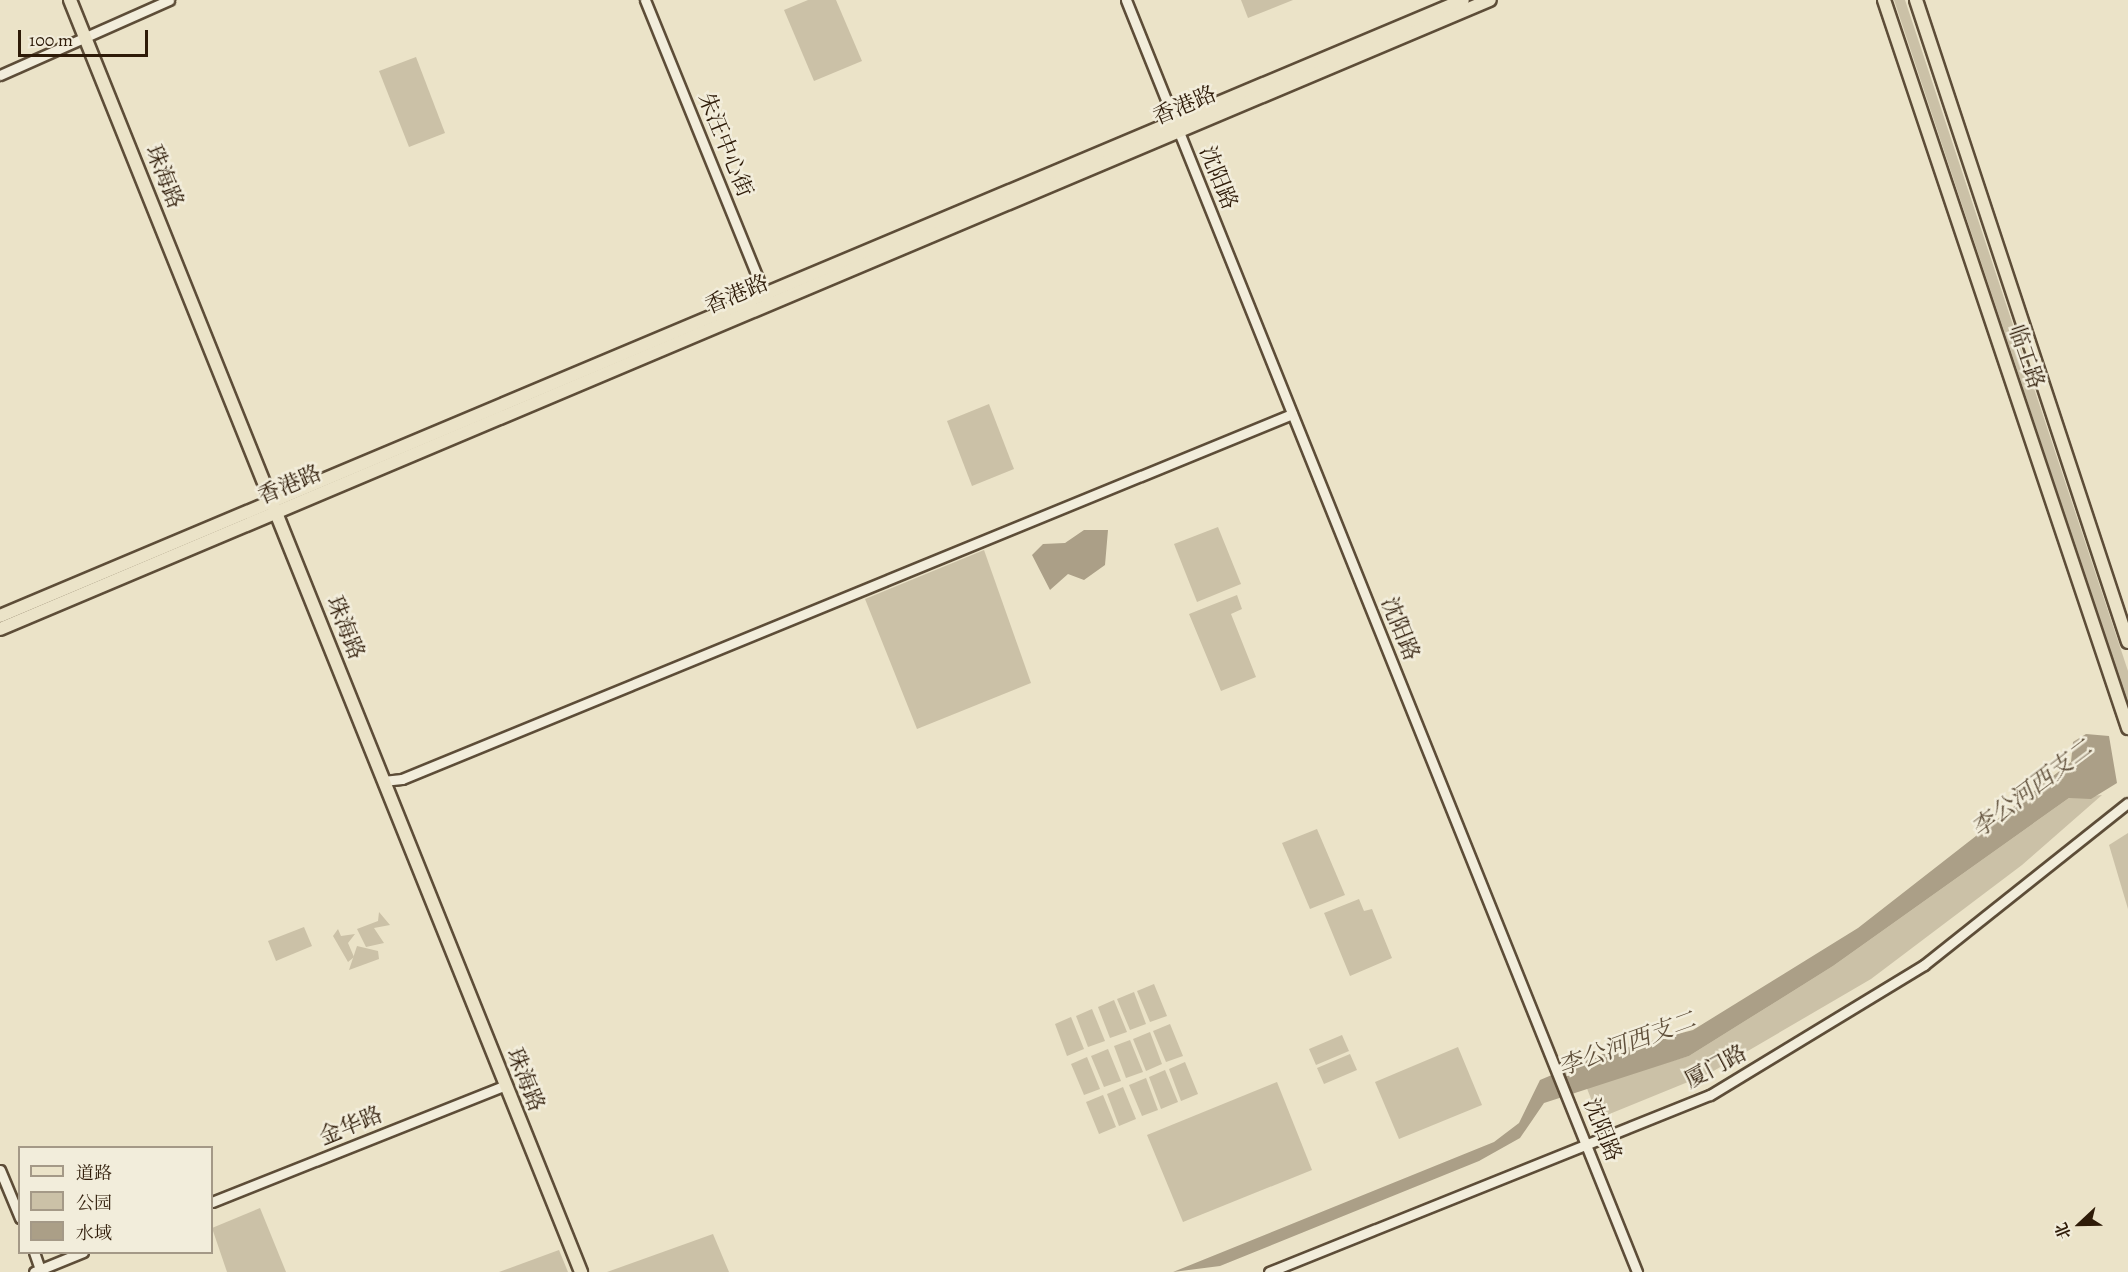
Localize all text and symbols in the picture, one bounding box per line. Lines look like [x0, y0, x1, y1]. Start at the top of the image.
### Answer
scale bar [21, 18, 152, 56]
text: 100 m [29, 28, 73, 52]
street label: 香港路 [1149, 81, 1221, 131]
street label: 朱汪中心街 [692, 89, 758, 201]
street label: 珠海路 [139, 141, 189, 213]
street label: 沈阳路 [1193, 142, 1243, 214]
street label: 香港路 [701, 270, 773, 320]
street label: 临工路 [2003, 322, 2049, 392]
street label: 香港路 [254, 460, 326, 510]
street label: 珠海路 [320, 592, 370, 664]
street label: 沈阳路 [1375, 593, 1425, 665]
water label: 李公河西支二 [1966, 734, 2098, 844]
water label: 李公河西支二 [1554, 1006, 1700, 1082]
street label: 厦门路 [1681, 1040, 1751, 1094]
street label: 珠海路 [500, 1044, 550, 1116]
street label: 沈阳路 [1577, 1094, 1627, 1166]
street label: 金华路 [315, 1101, 387, 1151]
legend [18, 1146, 213, 1254]
text: 道路 [76, 1161, 112, 1185]
text: 公园 [76, 1191, 112, 1215]
north arrow [2050, 1194, 2110, 1254]
text: 北 [2050, 1219, 2077, 1242]
text: 水域 [76, 1221, 112, 1245]

